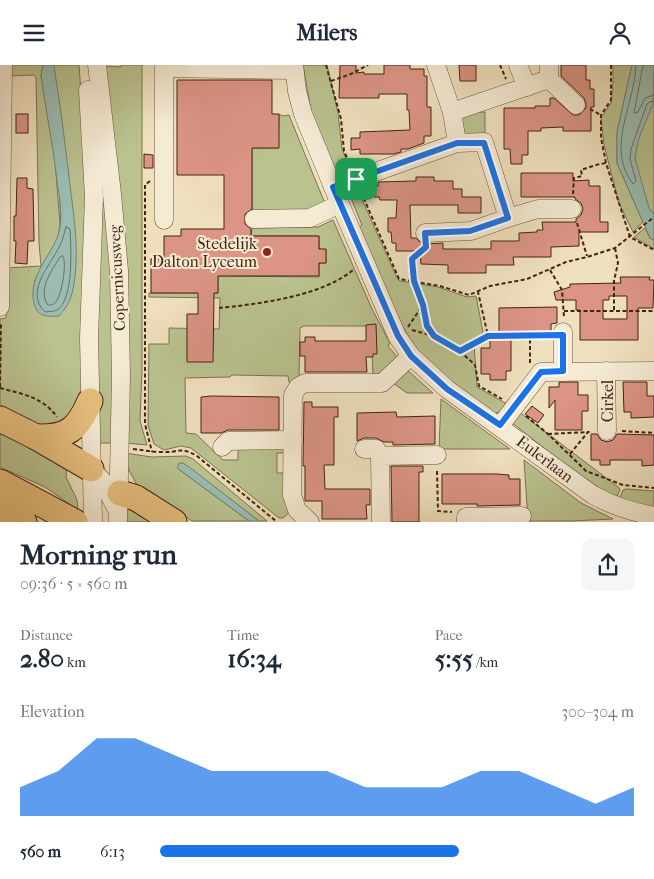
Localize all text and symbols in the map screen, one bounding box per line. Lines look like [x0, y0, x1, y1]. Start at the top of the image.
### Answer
icon: menu [20, 19, 48, 47]
icon: person [606, 19, 634, 47]
text: Milers [297, 20, 357, 46]
pin [335, 158, 377, 200]
icon: arrive [342, 165, 370, 193]
street label: Copernicusweg [105, 224, 129, 332]
place label: Stedelijk Dalton Lyceum [152, 234, 258, 271]
marker: Stedelijk Dalton Lyceum [261, 246, 273, 258]
street label: Cirkel [598, 379, 617, 422]
street label: Eulerlaan [513, 431, 578, 487]
text: Morning run [20, 538, 177, 571]
button: share [582, 539, 634, 591]
text: 09:36 · 5 × 560 m [20, 574, 128, 593]
text: Distance [20, 627, 73, 644]
text: Time [227, 627, 259, 644]
text: Pace [435, 627, 463, 644]
text: 2.80 [20, 644, 64, 673]
text: 16:34 [227, 644, 281, 673]
text: 5:55 [435, 644, 473, 673]
text: km [64, 654, 86, 671]
text: /km [473, 654, 498, 671]
text: Elevation [20, 702, 85, 721]
text: 300–304 m [561, 702, 634, 721]
text: 560 m [20, 842, 61, 861]
text: 6:13 [100, 842, 125, 861]

